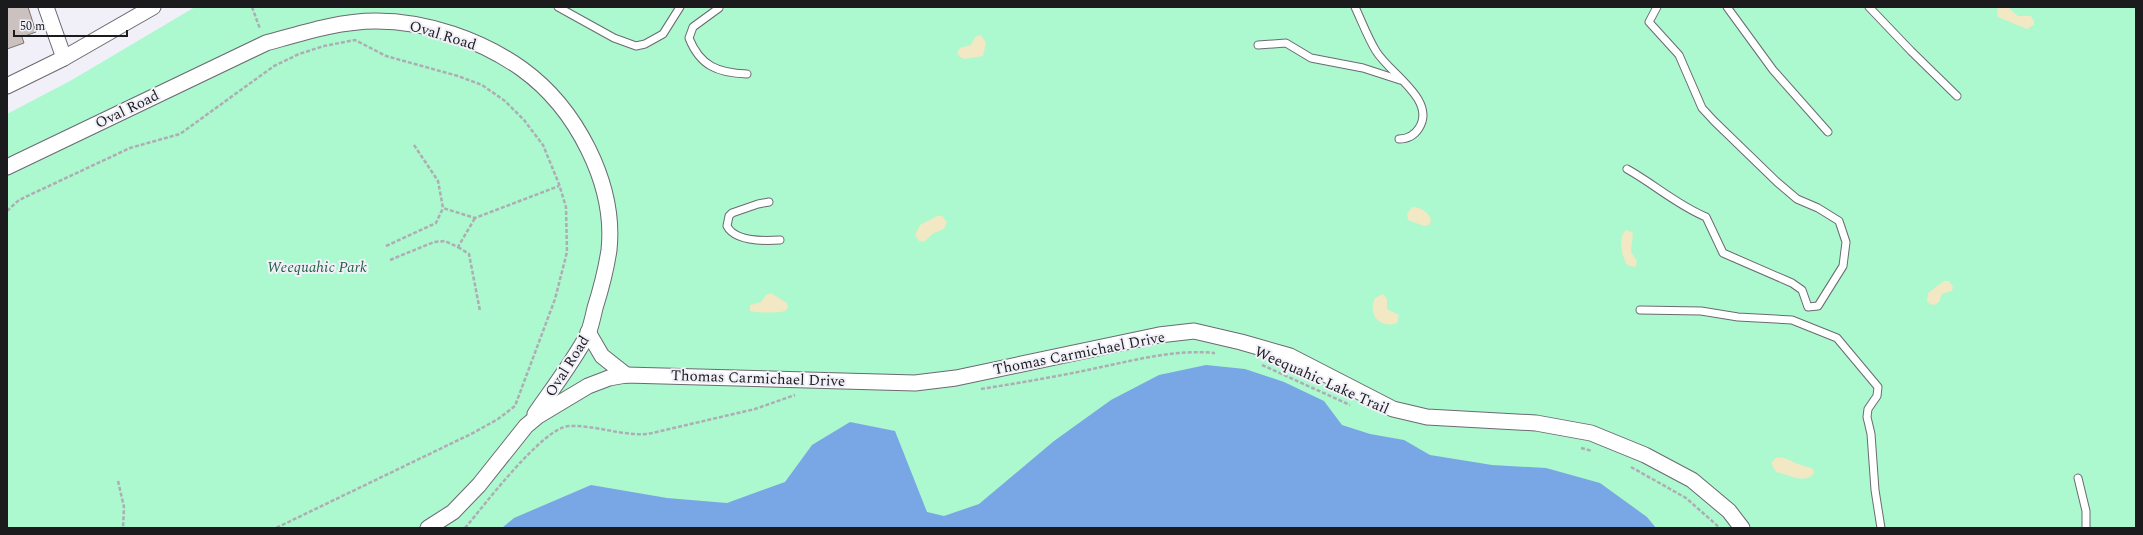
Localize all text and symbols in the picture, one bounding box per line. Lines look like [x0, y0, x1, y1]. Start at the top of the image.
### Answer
scale bar [14, 12, 127, 38]
street label: Oval Road [407, 14, 479, 57]
text: 50 m [20, 17, 45, 36]
street label: Oval Road [91, 84, 163, 135]
park label: Weequahic Park [267, 256, 367, 279]
street label: Thomas Carmichael Drive [991, 326, 1167, 381]
street label: Oval Road [539, 331, 595, 402]
street label: Weequahic Lake Trail [1251, 340, 1393, 421]
street label: Thomas Carmichael Drive [670, 364, 846, 393]

